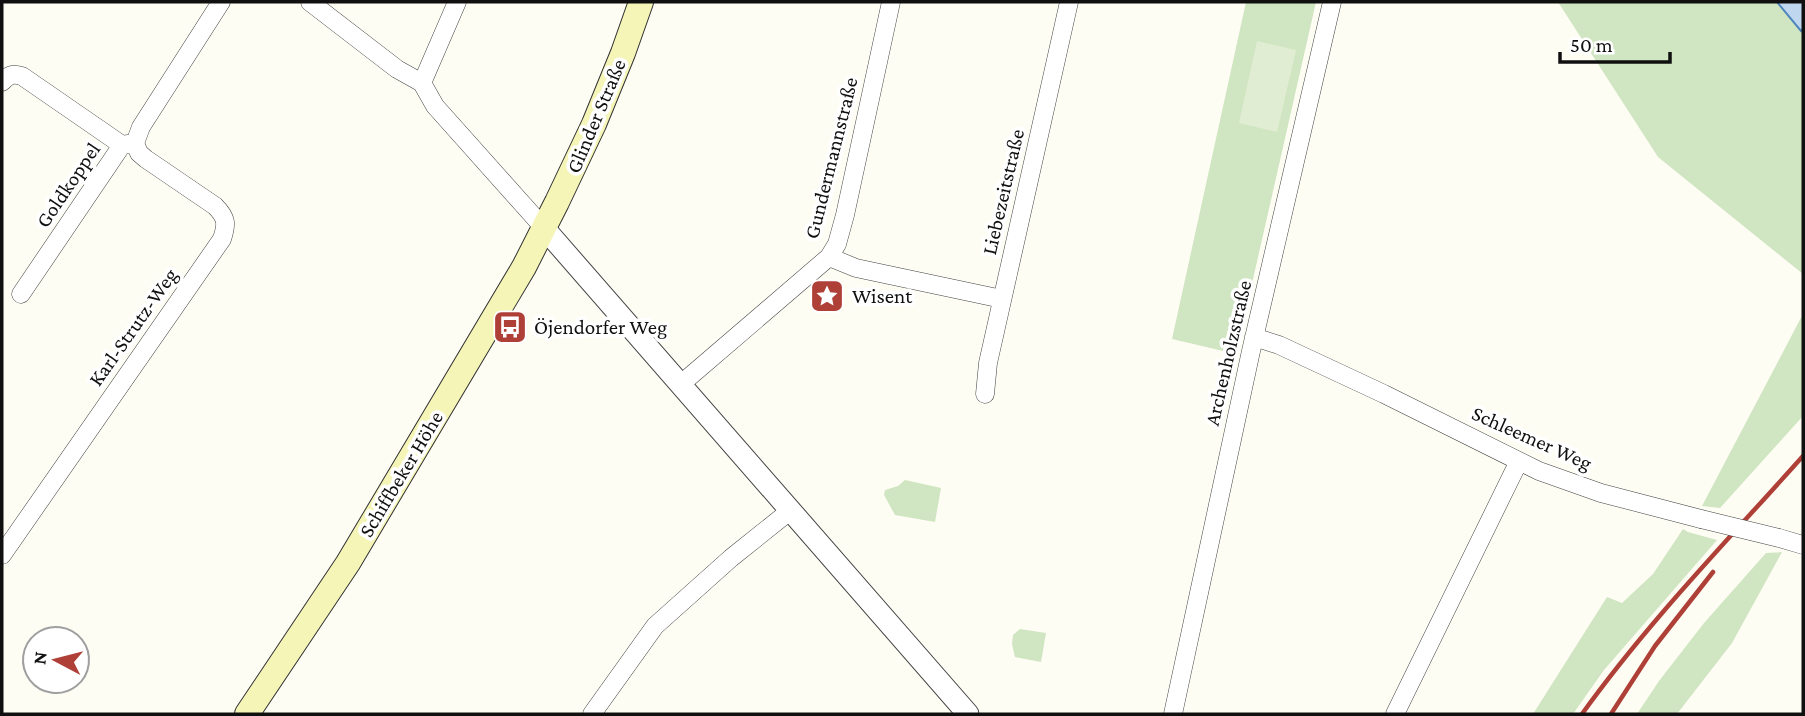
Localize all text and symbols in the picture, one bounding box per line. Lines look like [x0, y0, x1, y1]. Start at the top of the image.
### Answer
scale bar [1560, 21, 1670, 65]
text: 50 m [1570, 33, 1613, 57]
street label: Glinder Straße [561, 55, 631, 177]
street label: Gundermannstraße [799, 75, 863, 241]
street label: Liebezeitstraße [977, 127, 1029, 257]
street label: Goldkoppel [31, 138, 105, 232]
street label: Karl-Strutz-Weg [84, 264, 182, 390]
place icon: Wisent [808, 277, 846, 315]
street label: Archenholzstraße [1200, 278, 1256, 428]
place label: Wisent [852, 284, 913, 308]
bus stop icon: Öjendorfer Weg [491, 308, 529, 346]
place label: Öjendorfer Weg [534, 315, 667, 339]
street label: Schleemer Weg [1468, 401, 1596, 475]
street label: Schiffbeker Höhe [354, 407, 448, 541]
north arrow [21, 625, 91, 695]
text: N [28, 650, 51, 666]

